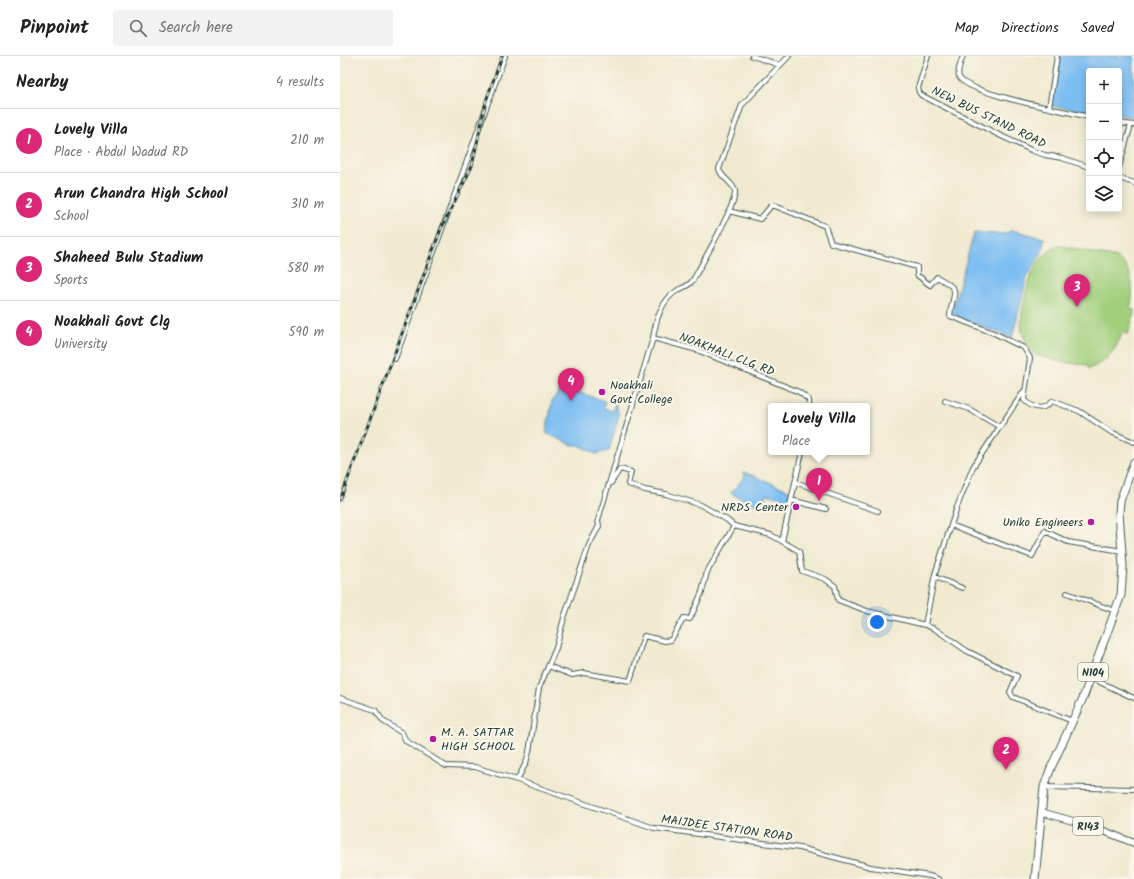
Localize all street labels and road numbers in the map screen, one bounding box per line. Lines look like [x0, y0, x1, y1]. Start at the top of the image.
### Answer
street label: NEW BUS STAND ROAD [928, 81, 1050, 154]
street label: NOAKHALI CLG RD [676, 328, 778, 382]
road number: N104 [1078, 663, 1108, 681]
street label: MAIJDEE STATION ROAD [660, 810, 794, 847]
road number: R143 [1073, 817, 1103, 835]

